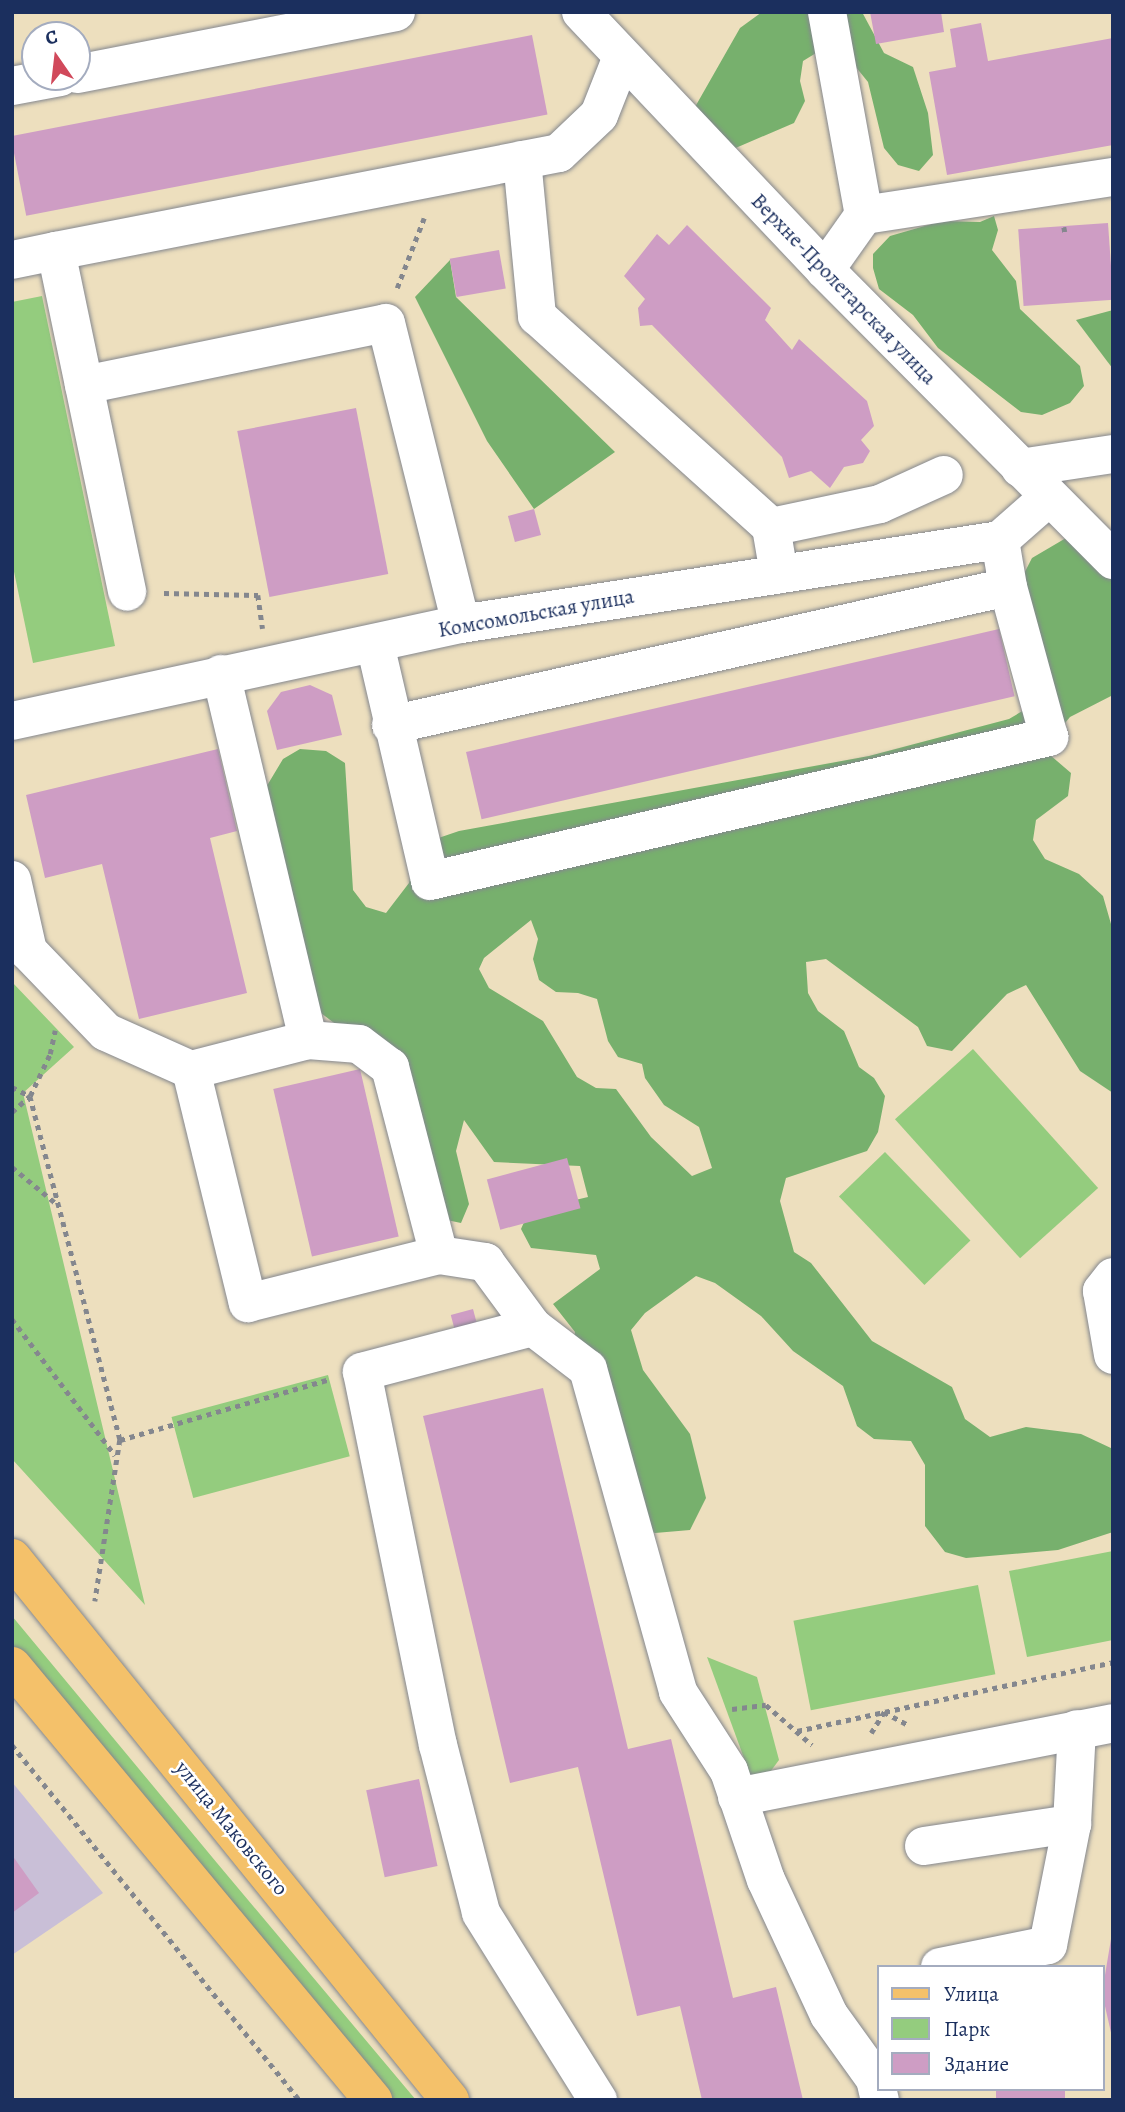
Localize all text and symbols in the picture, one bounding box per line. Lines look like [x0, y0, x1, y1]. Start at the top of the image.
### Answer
north arrow [21, 21, 91, 91]
text: С [43, 24, 60, 52]
street label: Верхне-Пролетарская улица [746, 188, 942, 390]
street label: Комсомольская улица [436, 583, 636, 643]
street label: улица Маковского [170, 1756, 294, 1900]
legend [876, 1965, 1104, 2091]
text: Улица [944, 1980, 999, 2008]
text: Парк [944, 2015, 990, 2043]
text: Здание [944, 2050, 1009, 2078]

